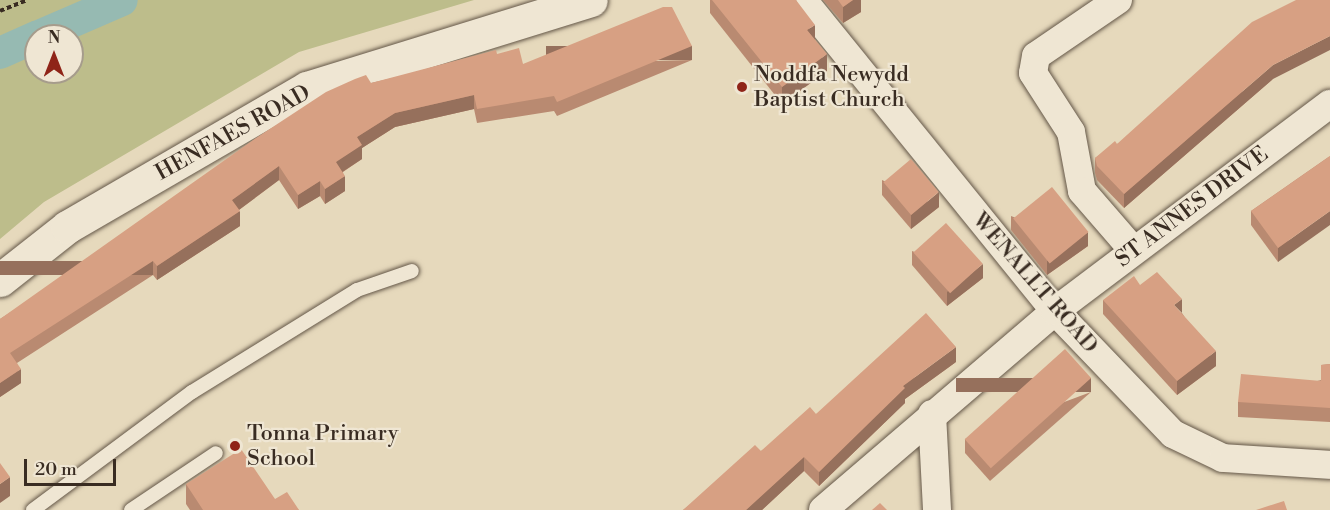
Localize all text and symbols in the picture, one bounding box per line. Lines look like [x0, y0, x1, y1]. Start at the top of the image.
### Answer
north arrow [24, 24, 84, 84]
text: N [48, 28, 60, 48]
place label: Noddfa Newydd Baptist Church [754, 61, 909, 112]
street label: HENFAES ROAD [151, 80, 315, 186]
marker: Noddfa Newydd Baptist Church [735, 80, 749, 94]
street label: ST ANNES DRIVE [1110, 141, 1274, 273]
street label: WENALLT ROAD [967, 207, 1103, 359]
place label: Tonna Primary School [247, 420, 398, 472]
marker: Tonna Primary School [228, 439, 242, 453]
scale bar [27, 447, 118, 485]
text: 20 m [35, 458, 77, 481]

